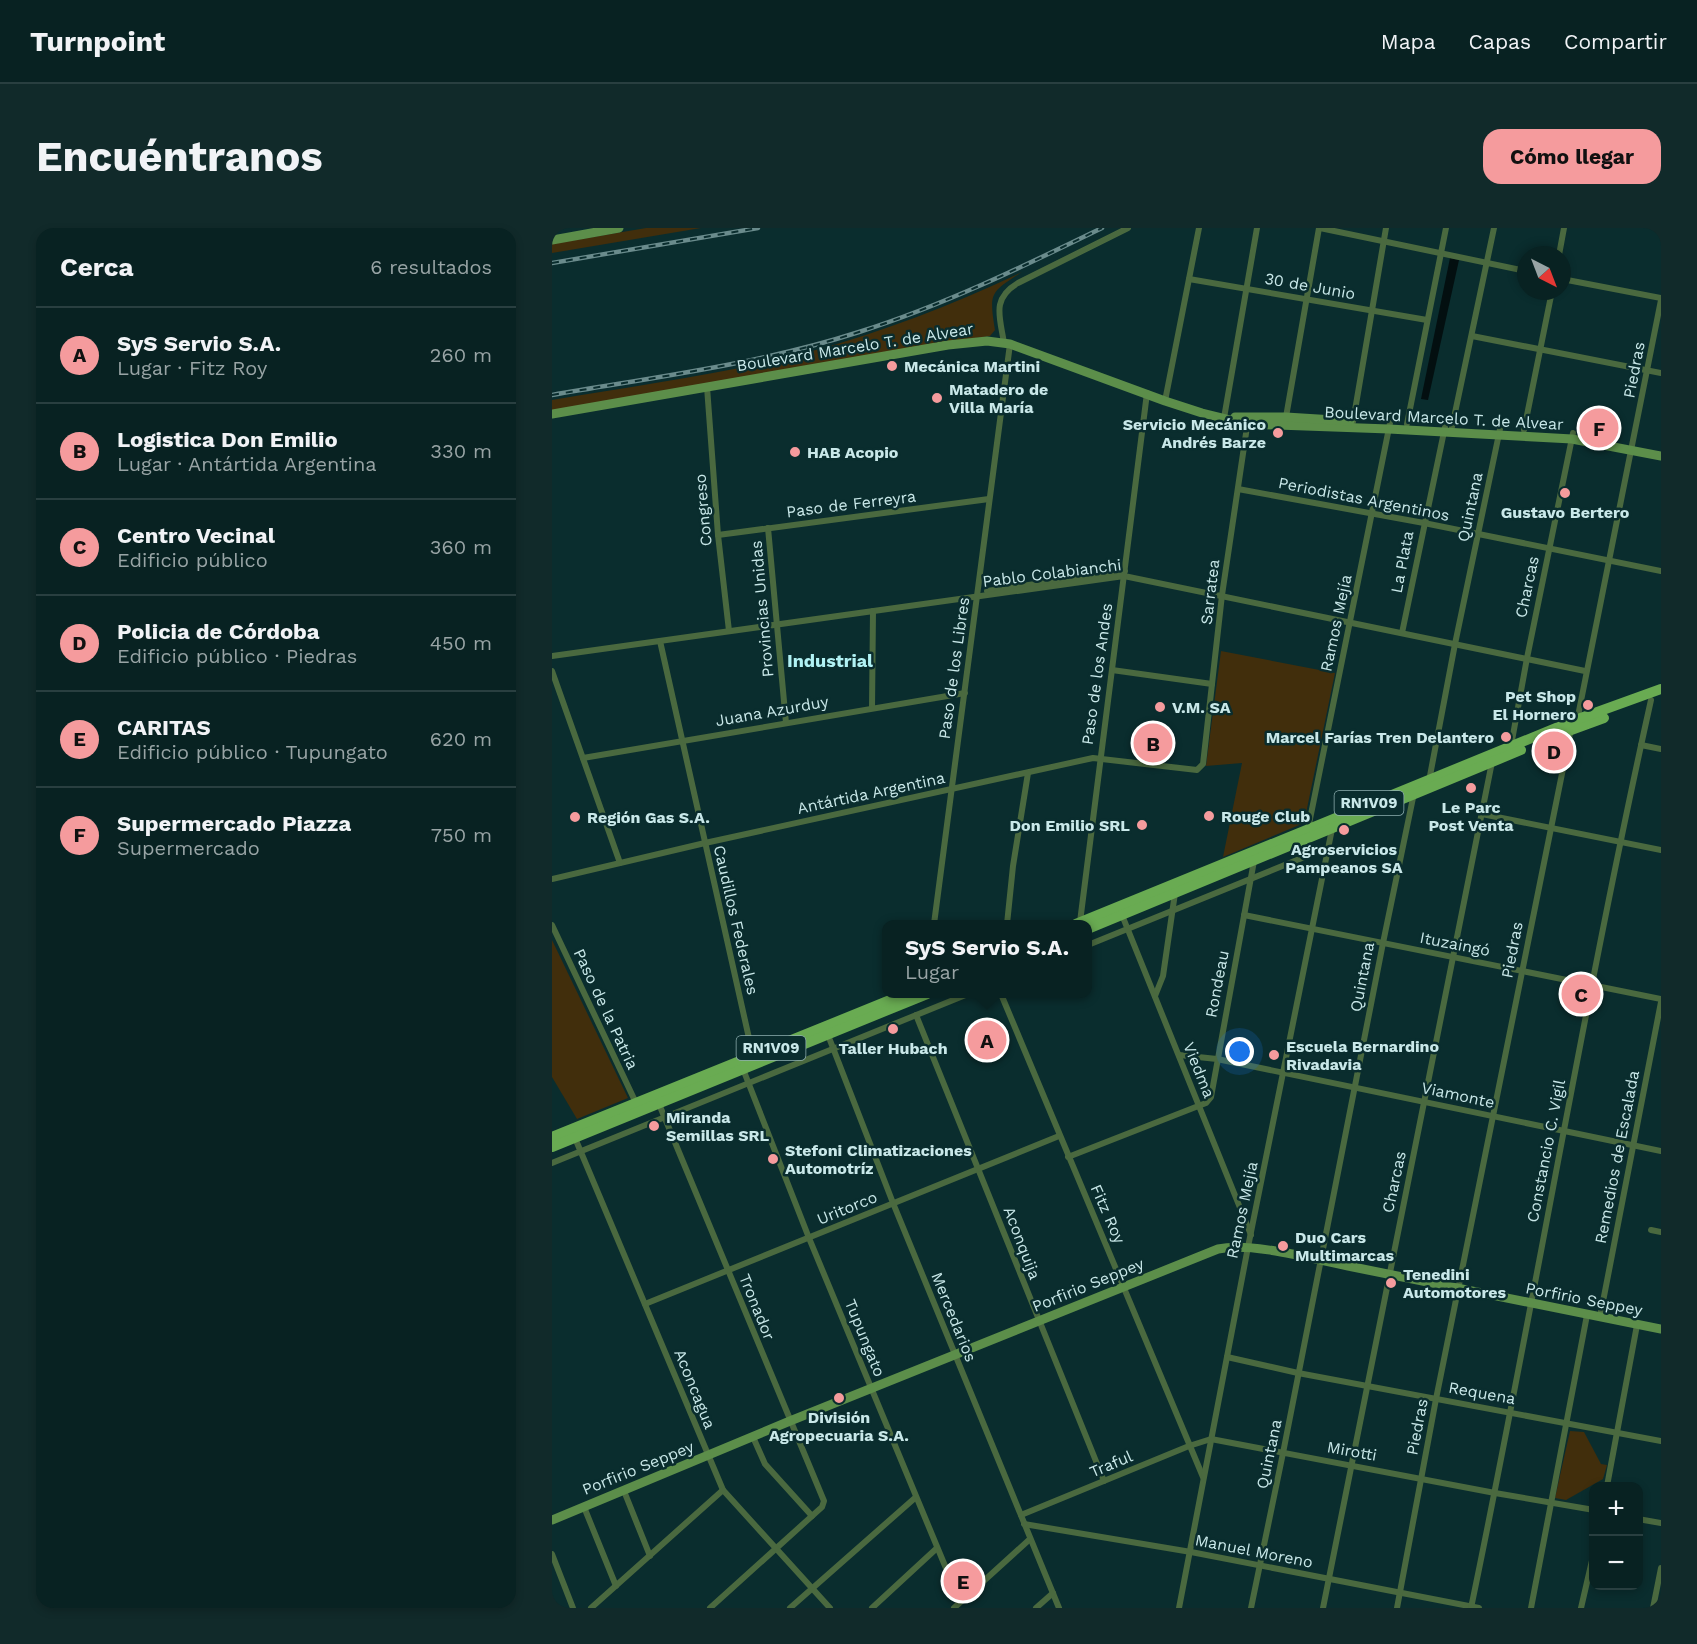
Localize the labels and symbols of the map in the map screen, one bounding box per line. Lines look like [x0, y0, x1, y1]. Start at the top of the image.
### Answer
north arrow [1517, 246, 1571, 300]
street label: 30 de Junio [1263, 269, 1357, 303]
street label: Boulevard Marcelo T. de Alvear [735, 319, 975, 375]
street label: Piedras [1619, 340, 1649, 400]
place label: Mecánica Martini [904, 357, 1040, 376]
marker: Mecánica Martini [885, 359, 899, 373]
place label: Matadero de Villa María [949, 380, 1048, 417]
marker: Matadero de Villa María [930, 391, 944, 405]
street label: Boulevard Marcelo T. de Alvear [1324, 402, 1565, 434]
pin: F [1580, 406, 1618, 450]
place label: Servicio Mecánico Andrés Barze [1123, 415, 1266, 452]
marker: Servicio Mecánico Andrés Barze [1271, 426, 1285, 440]
place label: HAB Acopio [807, 443, 899, 462]
marker: HAB Acopio [788, 445, 802, 459]
street label: Quintana [1453, 470, 1487, 544]
street label: Congreso [690, 473, 716, 547]
street label: Periodistas Argentinos [1277, 473, 1451, 525]
marker: Gustavo Bertero [1558, 486, 1572, 500]
street label: Paso de Ferreyra [785, 487, 917, 521]
place label: Gustavo Bertero [1501, 503, 1630, 522]
street label: La Plata [1387, 529, 1417, 595]
street label: Provincias Unidas [747, 540, 777, 678]
street label: Charcas [1511, 554, 1543, 620]
street label: Pablo Colabianchi [982, 555, 1122, 591]
street label: Sarratea [1197, 558, 1223, 626]
street label: Ramos Mejía [1316, 573, 1356, 673]
street label: Paso de los Libres [935, 596, 973, 740]
street label: Paso de los Andes [1078, 602, 1116, 746]
district label: Industrial [787, 650, 873, 671]
place label: Pet Shop El Hornero [1492, 687, 1576, 724]
street label: Juana Azurduy [714, 692, 831, 730]
place label: V.M. SA [1172, 698, 1231, 717]
marker: Pet Shop El Hornero [1581, 698, 1595, 712]
marker: V.M. SA [1153, 700, 1167, 714]
pin: B [1134, 720, 1172, 766]
place label: Marcel Farías Tren Delantero [1266, 728, 1494, 747]
pin: D [1534, 728, 1574, 774]
marker: Marcel Farías Tren Delantero [1499, 730, 1513, 744]
street label: Antártida Argentina [795, 768, 947, 818]
marker: Le Parc Post Venta [1464, 781, 1478, 795]
road number: RN1V09 [1334, 791, 1404, 815]
place label: Le Parc Post Venta [1428, 798, 1514, 835]
place label: Rouge Club [1221, 807, 1310, 826]
place label: Región Gas S.A. [587, 808, 710, 827]
marker: Rouge Club [1202, 809, 1216, 823]
marker: Región Gas S.A. [568, 810, 582, 824]
place label: Don Emilio SRL [1010, 816, 1130, 835]
marker: Don Emilio SRL [1135, 818, 1149, 832]
marker: Agroservicios Pampeanos SA [1337, 823, 1351, 837]
place label: Agroservicios Pampeanos SA [1285, 840, 1403, 877]
street label: Caudillos Federales [710, 843, 762, 997]
street label: Piedras [1497, 920, 1527, 980]
street label: Ituzaingó [1418, 928, 1492, 960]
street label: Quintana [1346, 941, 1378, 1013]
street label: Paso de la Patria [570, 946, 642, 1072]
street label: Rondeau [1201, 949, 1233, 1019]
pin: C [1562, 972, 1600, 1017]
pin: A [968, 1018, 1006, 1062]
marker: Taller Hubach [886, 1022, 900, 1036]
road number: RN1V09 [736, 1036, 806, 1060]
your location [1225, 1037, 1254, 1066]
place label: Escuela Bernardino Rivadavia [1286, 1037, 1440, 1074]
place label: Taller Hubach [838, 1039, 948, 1058]
street label: Viedma [1179, 1039, 1219, 1101]
marker: Escuela Bernardino Rivadavia [1267, 1048, 1281, 1062]
street label: Remedios de Escalada [1591, 1069, 1643, 1245]
street label: Viamonte [1420, 1078, 1496, 1112]
street label: Constancio C. Vigil [1523, 1078, 1569, 1224]
place label: Miranda Semillas SRL [666, 1108, 770, 1145]
marker: Miranda Semillas SRL [647, 1119, 661, 1133]
place label: Stefoni Climatizaciones Automotríz [785, 1141, 972, 1178]
street label: Charcas [1378, 1149, 1410, 1215]
marker: Stefoni Climatizaciones Automotríz [766, 1152, 780, 1166]
street label: Ramos Mejía [1222, 1160, 1262, 1260]
street label: Fitz Roy [1087, 1181, 1130, 1247]
street label: Uritorco [814, 1187, 880, 1229]
street label: Aconquija [999, 1204, 1045, 1282]
place label: Duo Cars Multimarcas [1295, 1228, 1394, 1265]
marker: Duo Cars Multimarcas [1276, 1239, 1290, 1253]
street label: Porfirio Seppey [1029, 1254, 1147, 1316]
place label: Tenedini Automotores [1403, 1265, 1506, 1302]
street label: Mercedarios [927, 1269, 981, 1365]
street label: Tronador [735, 1271, 779, 1343]
marker: Tenedini Automotores [1384, 1276, 1398, 1290]
street label: Porfirio Seppey [1524, 1278, 1645, 1320]
street label: Tupungato [841, 1296, 889, 1380]
street label: Aconcagua [670, 1346, 720, 1432]
street label: Requena [1447, 1378, 1517, 1408]
marker: División Agropecuaria S.A. [832, 1391, 846, 1405]
street label: Piedras [1402, 1397, 1432, 1457]
place label: División Agropecuaria S.A. [769, 1408, 909, 1445]
street label: Quintana [1252, 1417, 1286, 1491]
street label: Porfirio Seppey [579, 1437, 697, 1499]
street label: Mirotti [1326, 1437, 1378, 1465]
street label: Traful [1087, 1446, 1135, 1482]
street label: Manuel Moreno [1193, 1530, 1315, 1572]
pin: E [944, 1558, 982, 1604]

